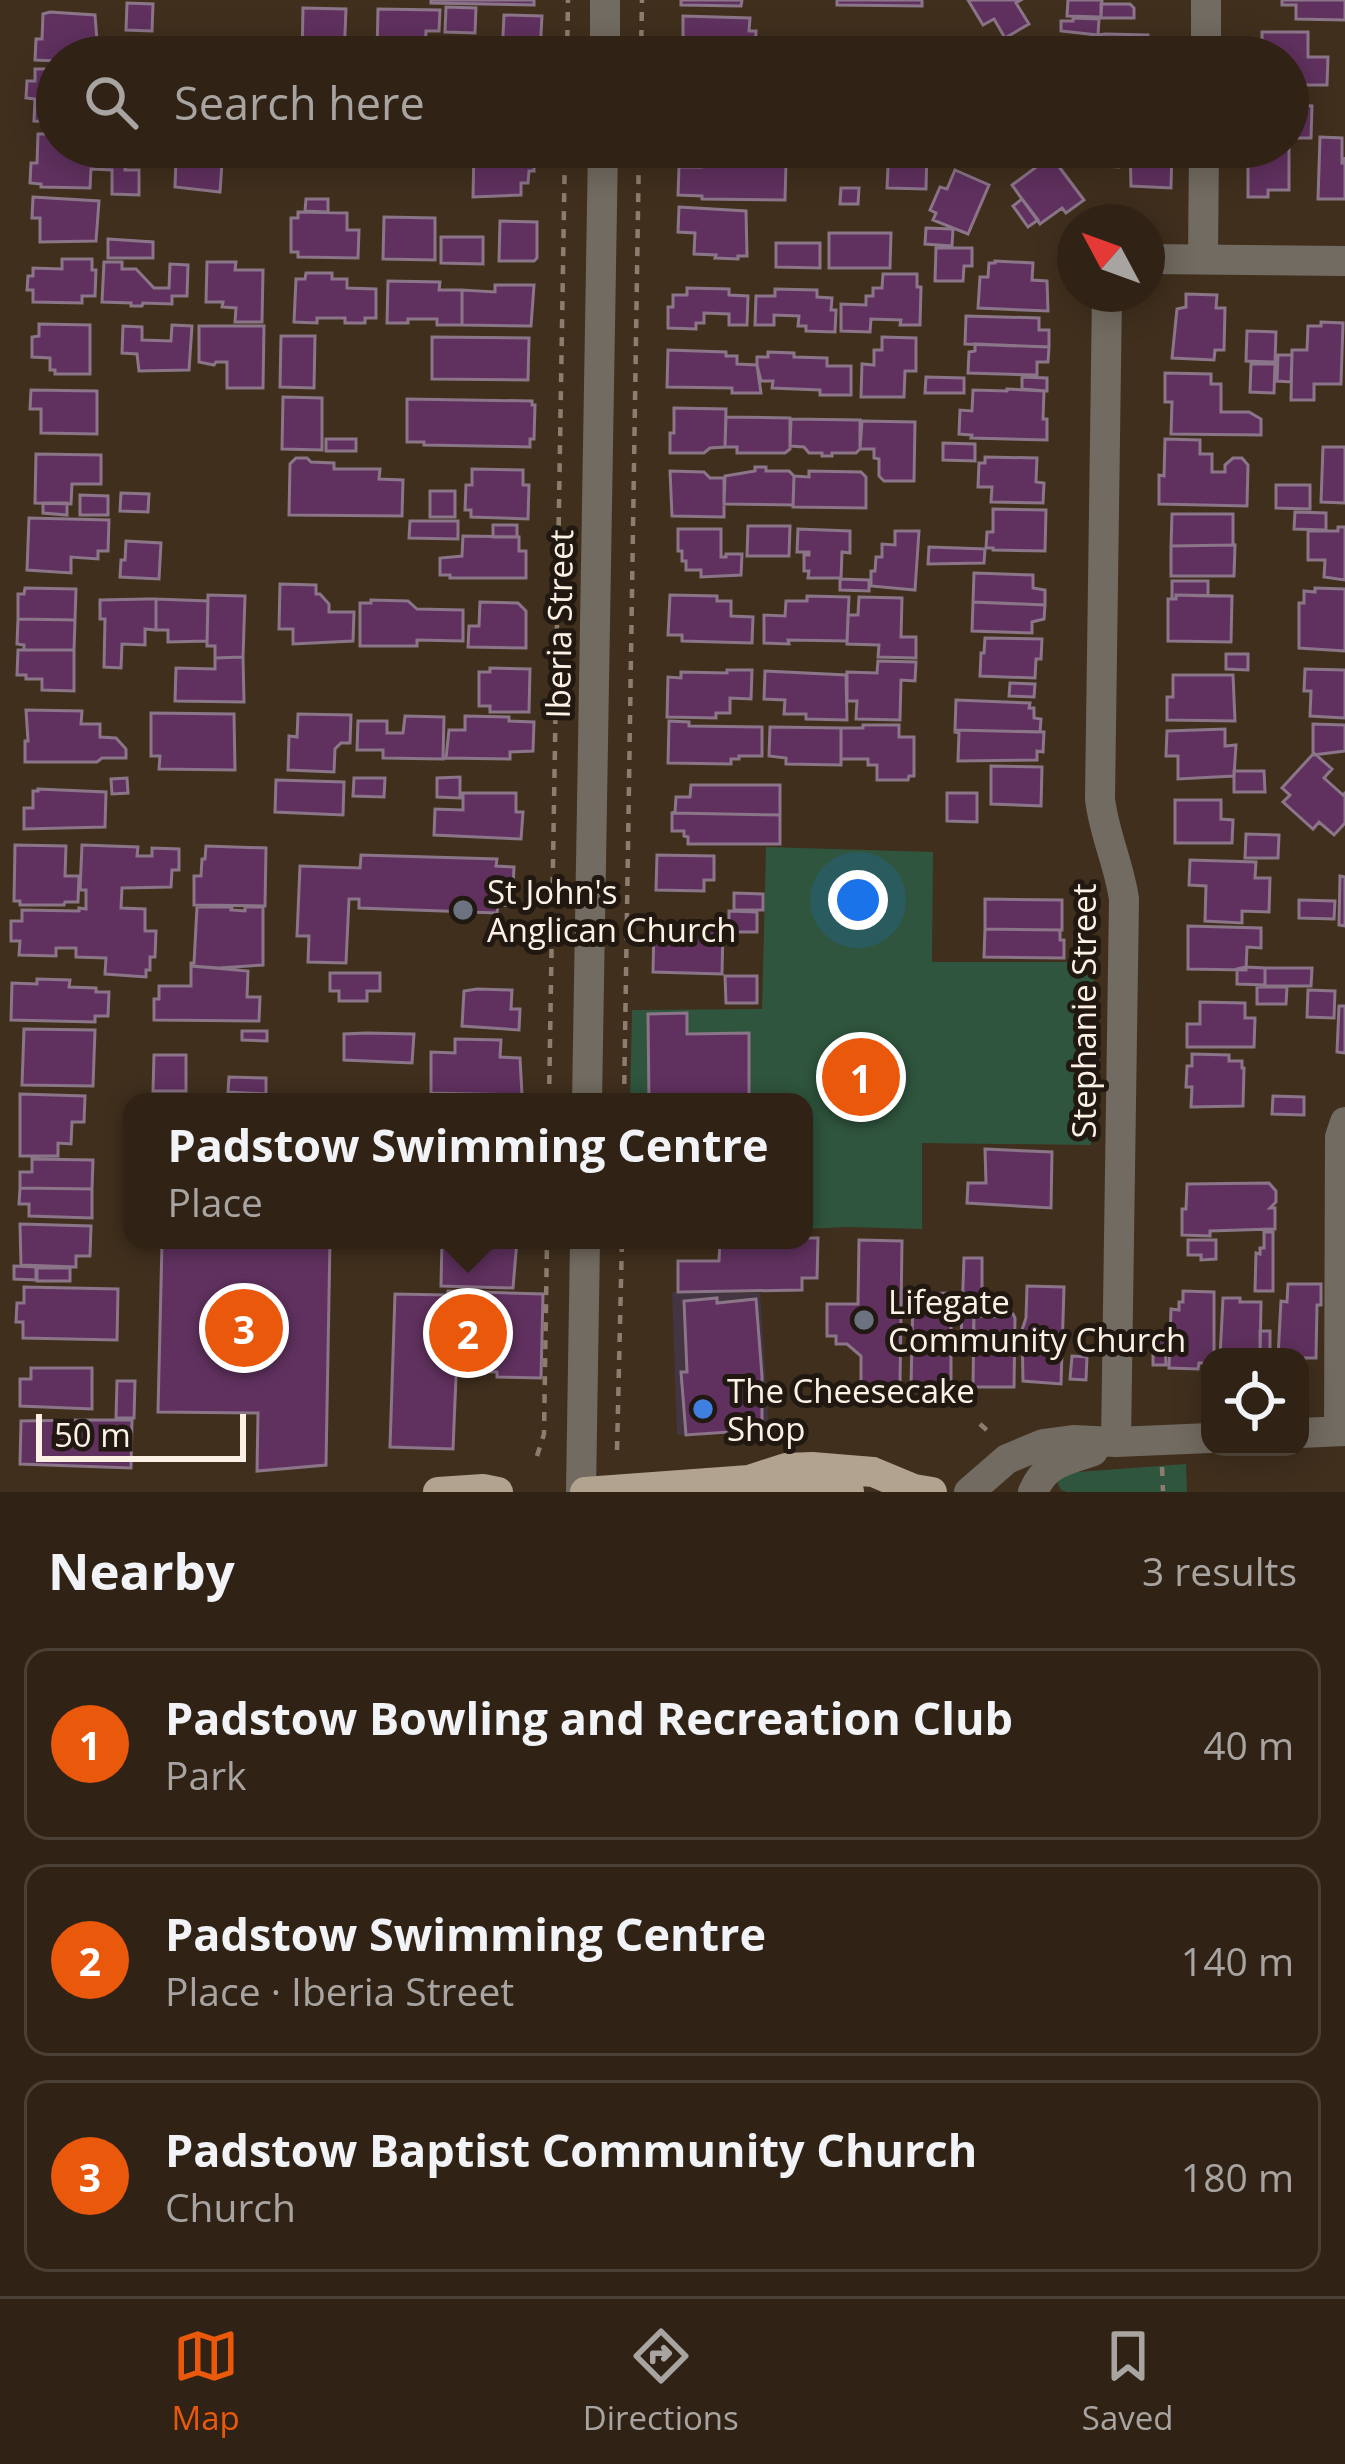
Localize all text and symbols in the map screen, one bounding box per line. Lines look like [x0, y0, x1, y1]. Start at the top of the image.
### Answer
search box [36, 36, 1309, 168]
icon: search [78, 69, 144, 135]
text: Search here [174, 72, 425, 133]
north arrow [1057, 204, 1165, 312]
street label: Iberia Street [535, 529, 583, 719]
place label: St John's Anglican Church [487, 869, 736, 952]
your location [828, 870, 888, 930]
street label: Stephanie Street [1061, 884, 1106, 1139]
marker: St John's Anglican Church [450, 897, 476, 923]
pin: 1 [822, 1032, 900, 1122]
popup [123, 1093, 813, 1249]
text: Padstow Swimming Centre [167, 1114, 769, 1175]
text: Place [167, 1175, 263, 1228]
place label: Lifegate Community Church [888, 1279, 1186, 1362]
pin: 3 [205, 1283, 283, 1373]
pin: 2 [429, 1288, 507, 1378]
marker: Lifegate Community Church [851, 1307, 877, 1333]
map controls [1201, 1348, 1309, 1456]
button: locate [1201, 1348, 1309, 1456]
place label: The Cheesecake Shop [727, 1368, 975, 1451]
marker: The Cheesecake Shop [690, 1396, 716, 1422]
scale bar [36, 1408, 246, 1461]
text: 50 m [54, 1412, 131, 1457]
text: Nearby [48, 1535, 235, 1605]
text: 3 results [1142, 1544, 1297, 1597]
text: Padstow Bowling and Recreation Club [165, 1687, 1013, 1748]
text: 1 [79, 1718, 101, 1771]
text: 40 m [1203, 1718, 1294, 1771]
text: Park [165, 1748, 247, 1801]
text: Padstow Swimming Centre [165, 1903, 766, 1964]
text: 2 [79, 1934, 101, 1987]
text: 140 m [1181, 1934, 1294, 1987]
text: Place · Iberia Street [165, 1964, 514, 2017]
text: Padstow Baptist Community Church [165, 2119, 977, 2180]
text: 3 [79, 2150, 101, 2203]
text: 180 m [1181, 2150, 1294, 2203]
text: Church [165, 2180, 296, 2233]
tab: Map [172, 2323, 240, 2440]
tab: Directions [583, 2323, 739, 2440]
tab: Saved [1082, 2323, 1173, 2440]

